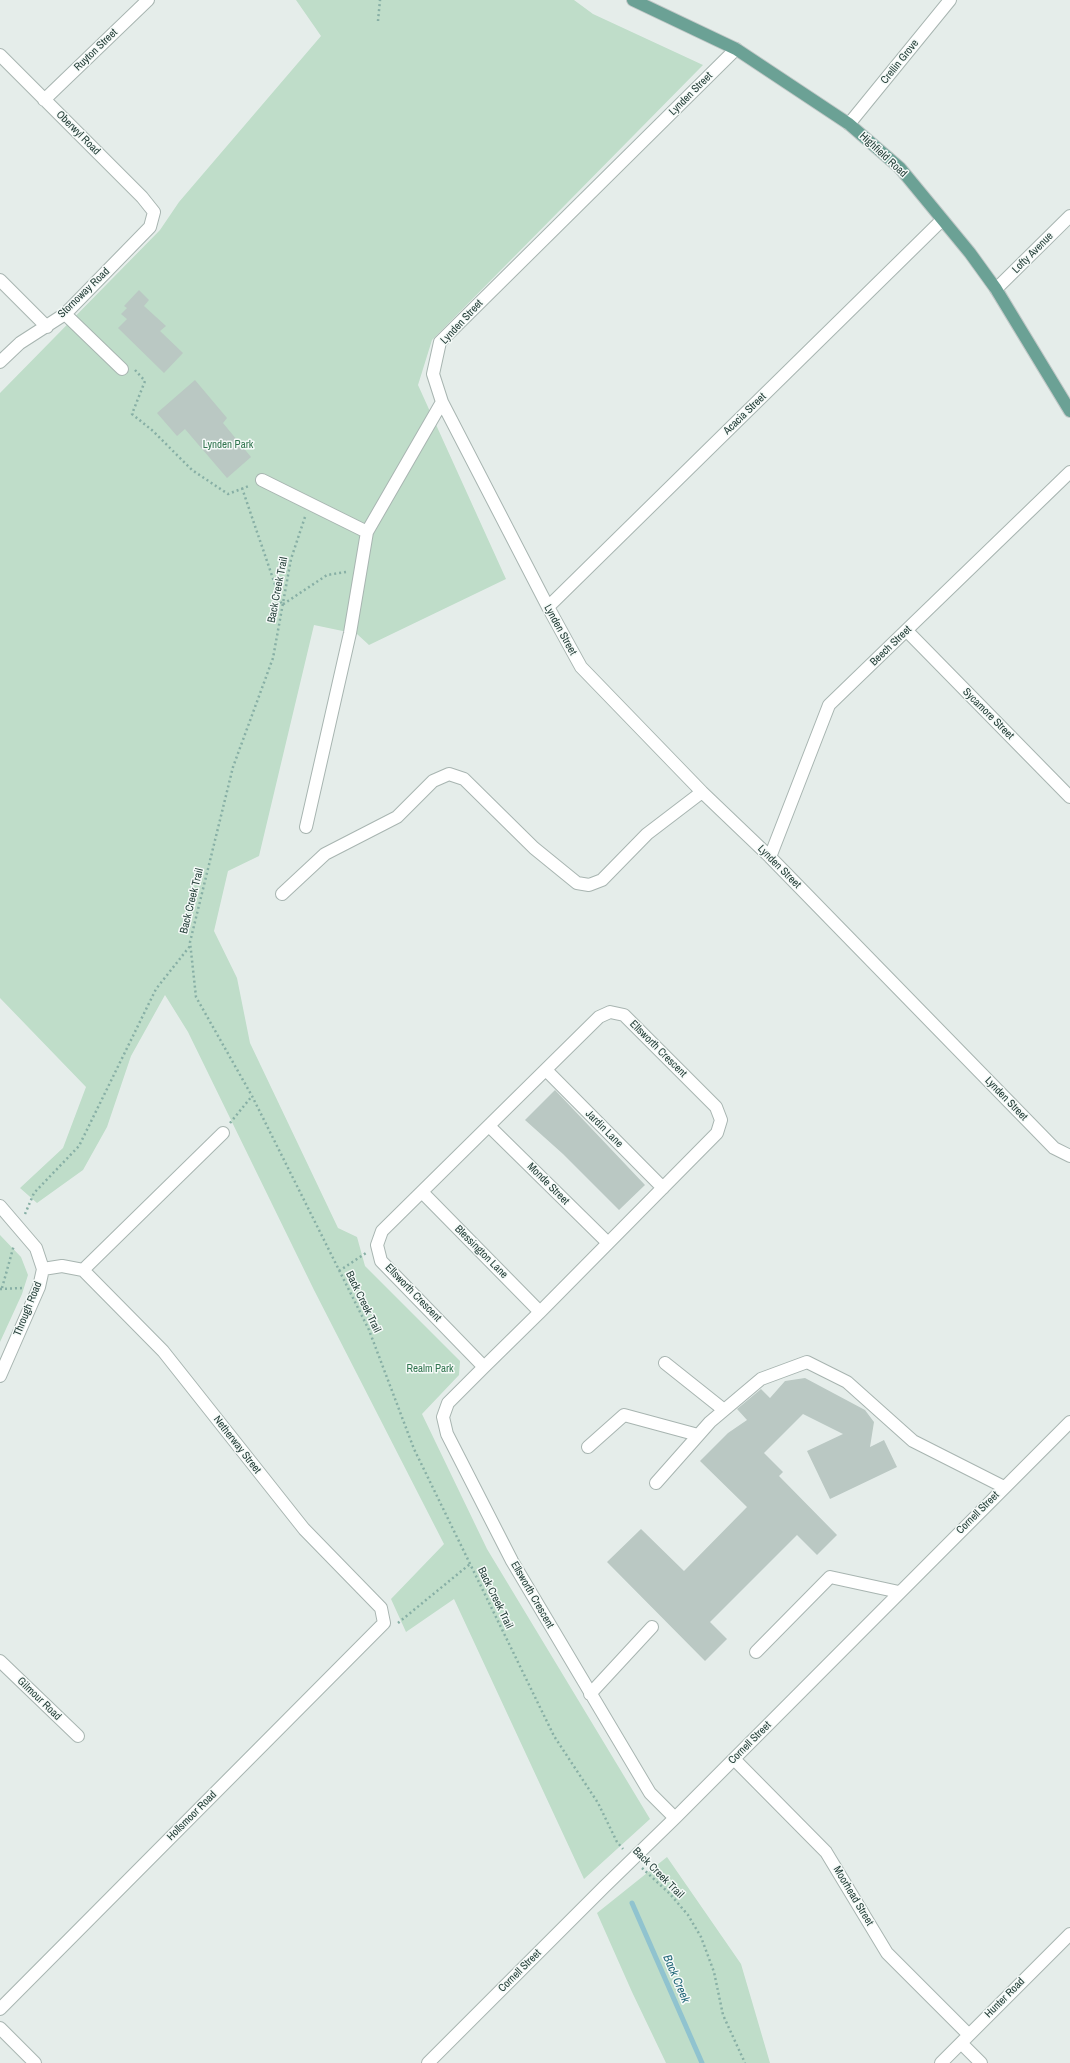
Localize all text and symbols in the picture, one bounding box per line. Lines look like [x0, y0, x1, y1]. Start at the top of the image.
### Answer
street label: Ruyton Street [72, 26, 120, 74]
street label: Crellin Grove [878, 37, 922, 87]
street label: Lynden Street [667, 70, 715, 118]
street label: Oberwyl Road [53, 108, 103, 158]
street label: Highfield Road [856, 130, 910, 180]
street label: Lofty Avenue [1010, 230, 1056, 276]
street label: Stornoway Road [55, 265, 113, 321]
street label: Lynden Street [438, 297, 486, 347]
street label: Acacia Street [721, 390, 769, 438]
park label: Lynden Park [203, 438, 253, 452]
street label: Back Creek Trail [265, 556, 291, 624]
street label: Lynden Street [541, 602, 579, 658]
street label: Beech Street [868, 623, 914, 669]
street label: Sycamore Street [960, 686, 1016, 742]
street label: Lynden Street [755, 843, 803, 891]
street label: Back Creek Trail [178, 867, 206, 935]
street label: Ellsworth Crescent [627, 1018, 689, 1080]
street label: Lynden Street [982, 1074, 1030, 1124]
street label: Jardin Lane [582, 1107, 626, 1151]
street label: Monde Street [524, 1160, 572, 1208]
street label: Blessington Lane [452, 1223, 510, 1281]
street label: Ellsworth Crescent [382, 1261, 444, 1325]
street label: Back Creek Trail [342, 1269, 384, 1335]
street label: Through Road [11, 1280, 45, 1338]
park label: Realm Park [406, 1362, 454, 1376]
street label: Netherway Street [210, 1413, 264, 1477]
street label: Cornell Street [954, 1489, 1002, 1537]
street label: Ellsworth Crescent [507, 1559, 557, 1631]
street label: Back Creek Trail [474, 1565, 516, 1631]
street label: Gilmour Road [14, 1675, 64, 1723]
street label: Cornell Street [726, 1719, 774, 1767]
street label: Hollsmoor Road [164, 1788, 220, 1844]
street label: Back Creek Trail [630, 1845, 686, 1901]
street label: Moorhead Street [830, 1864, 876, 1928]
street label: Cornell Street [496, 1947, 544, 1995]
water label: Back Creek [659, 1953, 693, 2005]
street label: Hunter Road [982, 1975, 1028, 2021]

